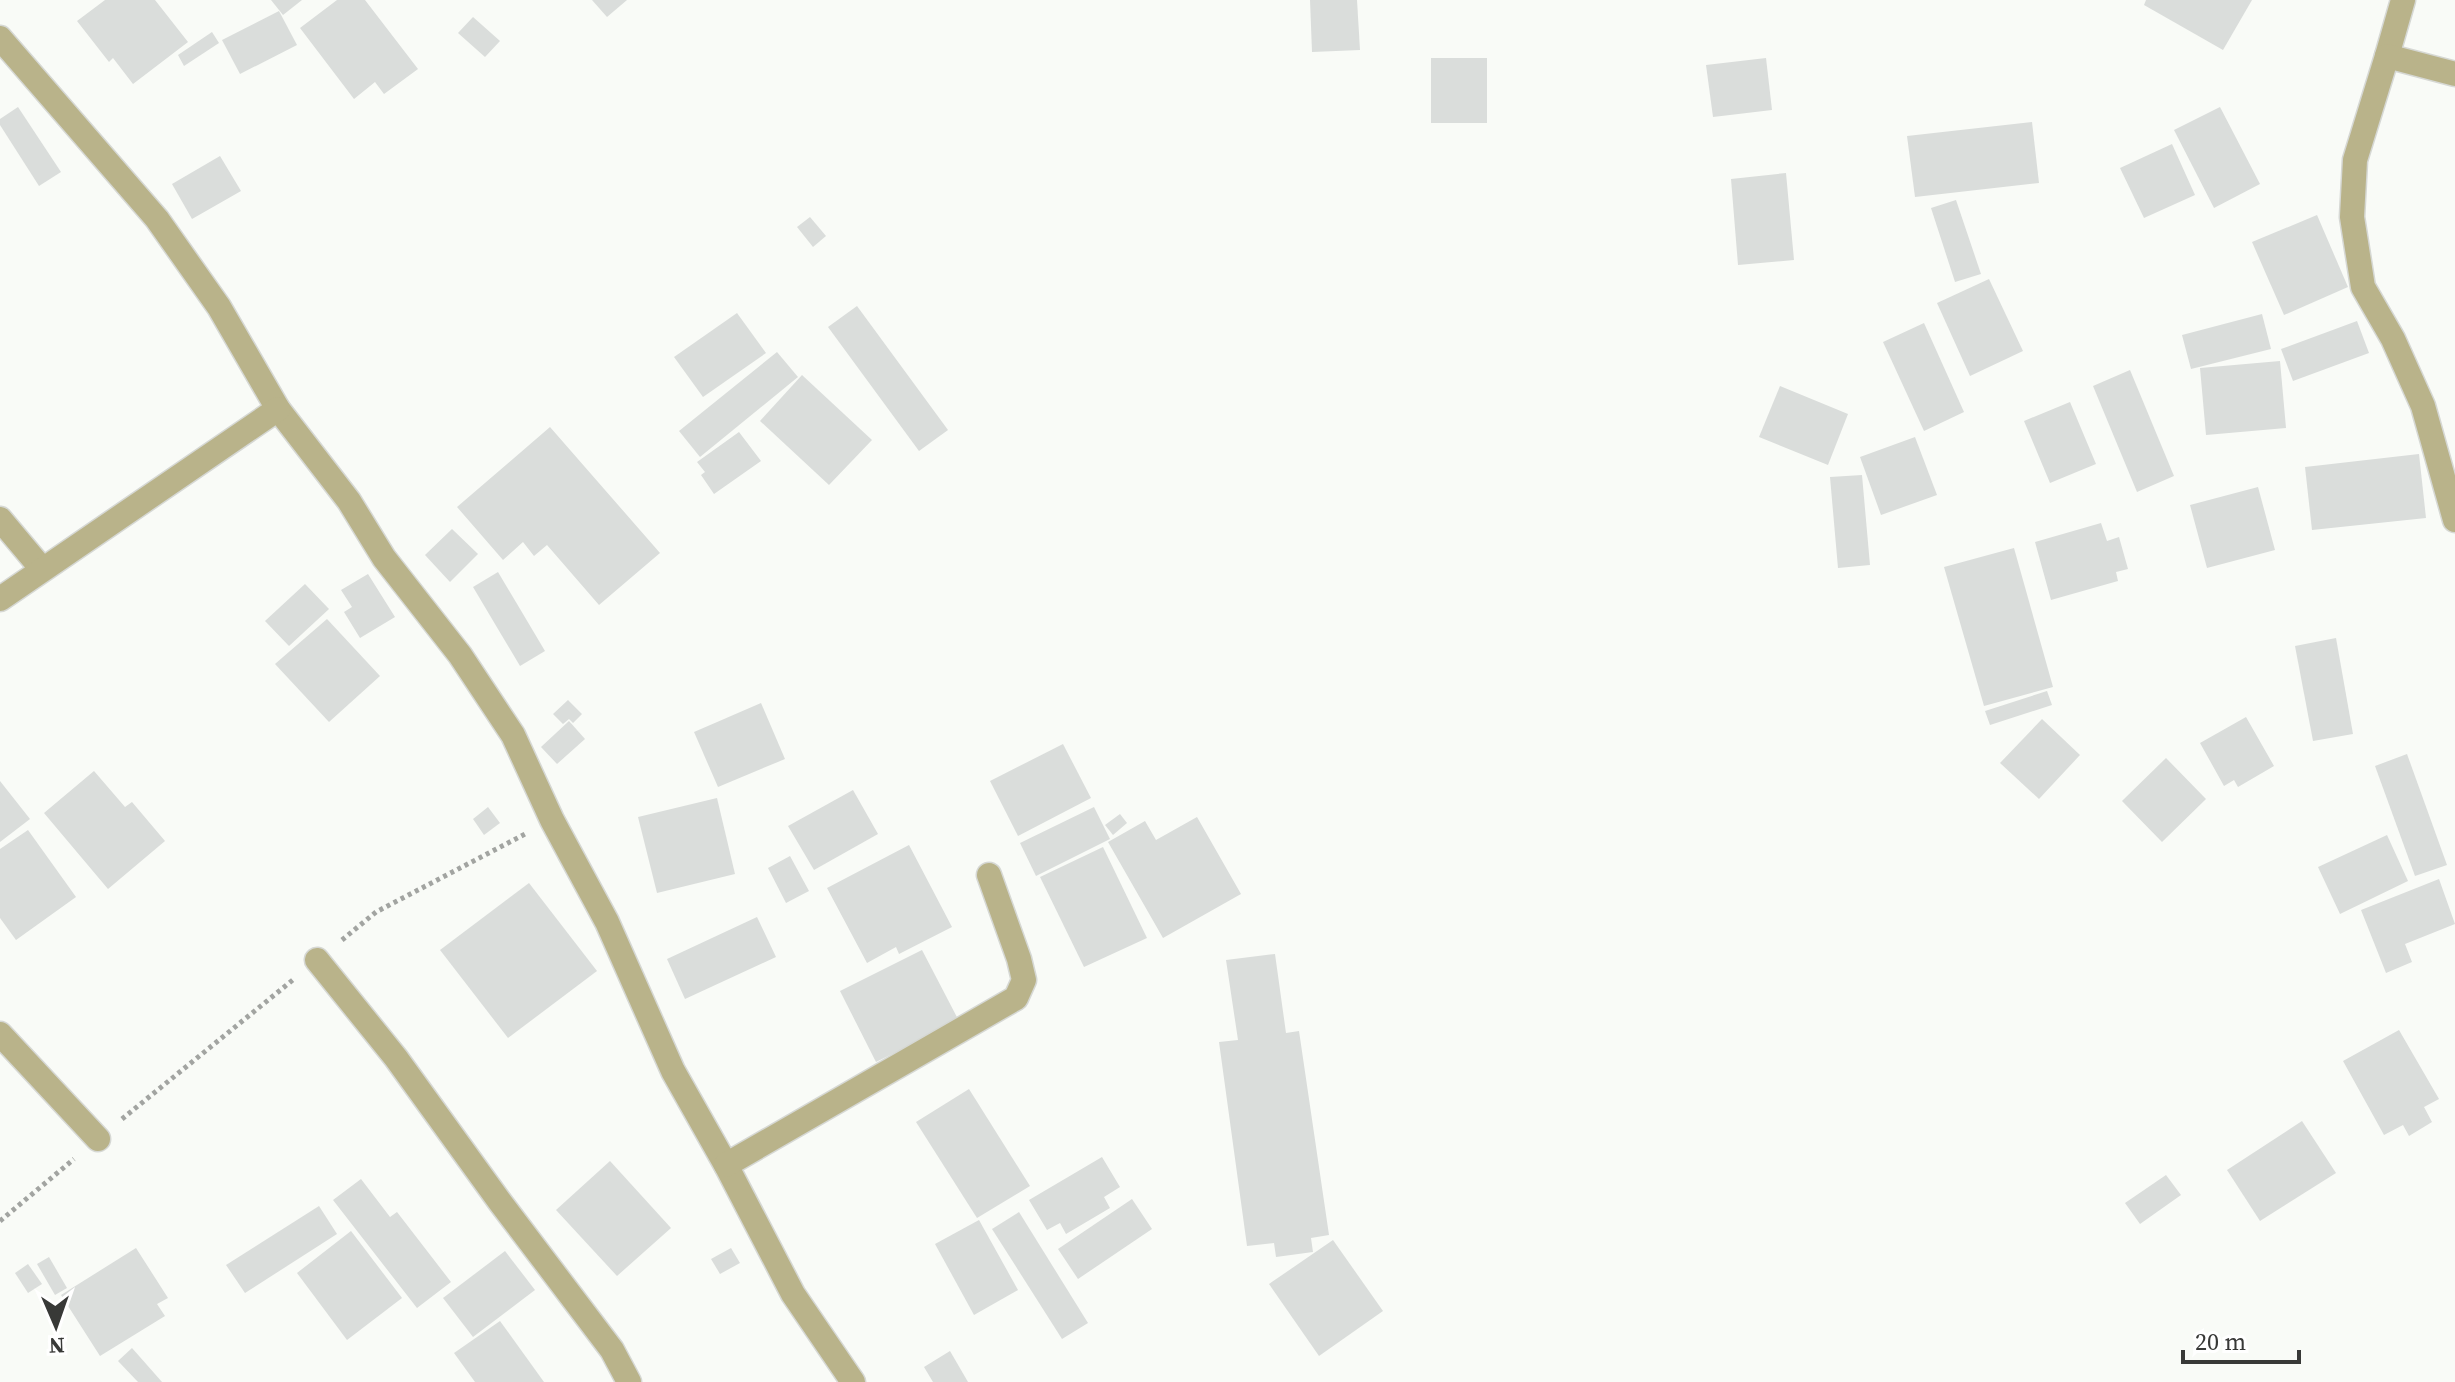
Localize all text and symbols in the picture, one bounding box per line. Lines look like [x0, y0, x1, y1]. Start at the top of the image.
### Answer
north arrow [16, 1286, 96, 1366]
scale bar [2183, 1314, 2299, 1364]
text: 20 m [2195, 1325, 2246, 1358]
text: N [48, 1331, 65, 1361]

